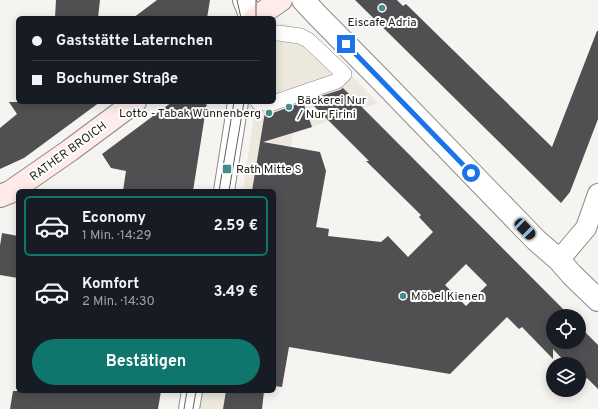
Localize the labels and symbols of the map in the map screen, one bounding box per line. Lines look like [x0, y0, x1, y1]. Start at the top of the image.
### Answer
marker: Eiscafe Adria [377, 3, 387, 13]
place label: Eiscafe Adria [347, 15, 417, 31]
route end [337, 35, 355, 53]
place label: Bäckerei Nur / Nur Firini [296, 93, 367, 123]
marker: Bäckerei Nur / Nur Firini [284, 102, 294, 112]
place label: Lotto - Tabak Wünnenberg [119, 106, 261, 122]
marker: Lotto - Tabak Wünnenberg [264, 108, 274, 118]
street label: RATHER BROICH [27, 118, 110, 185]
place label: Rath Mitte S [236, 162, 302, 178]
marker: Rath Mitte S [221, 163, 233, 175]
route start [462, 164, 480, 182]
car [512, 216, 538, 242]
place label: Möbel Kienen [411, 289, 485, 305]
marker: Möbel Kienen [398, 291, 408, 301]

